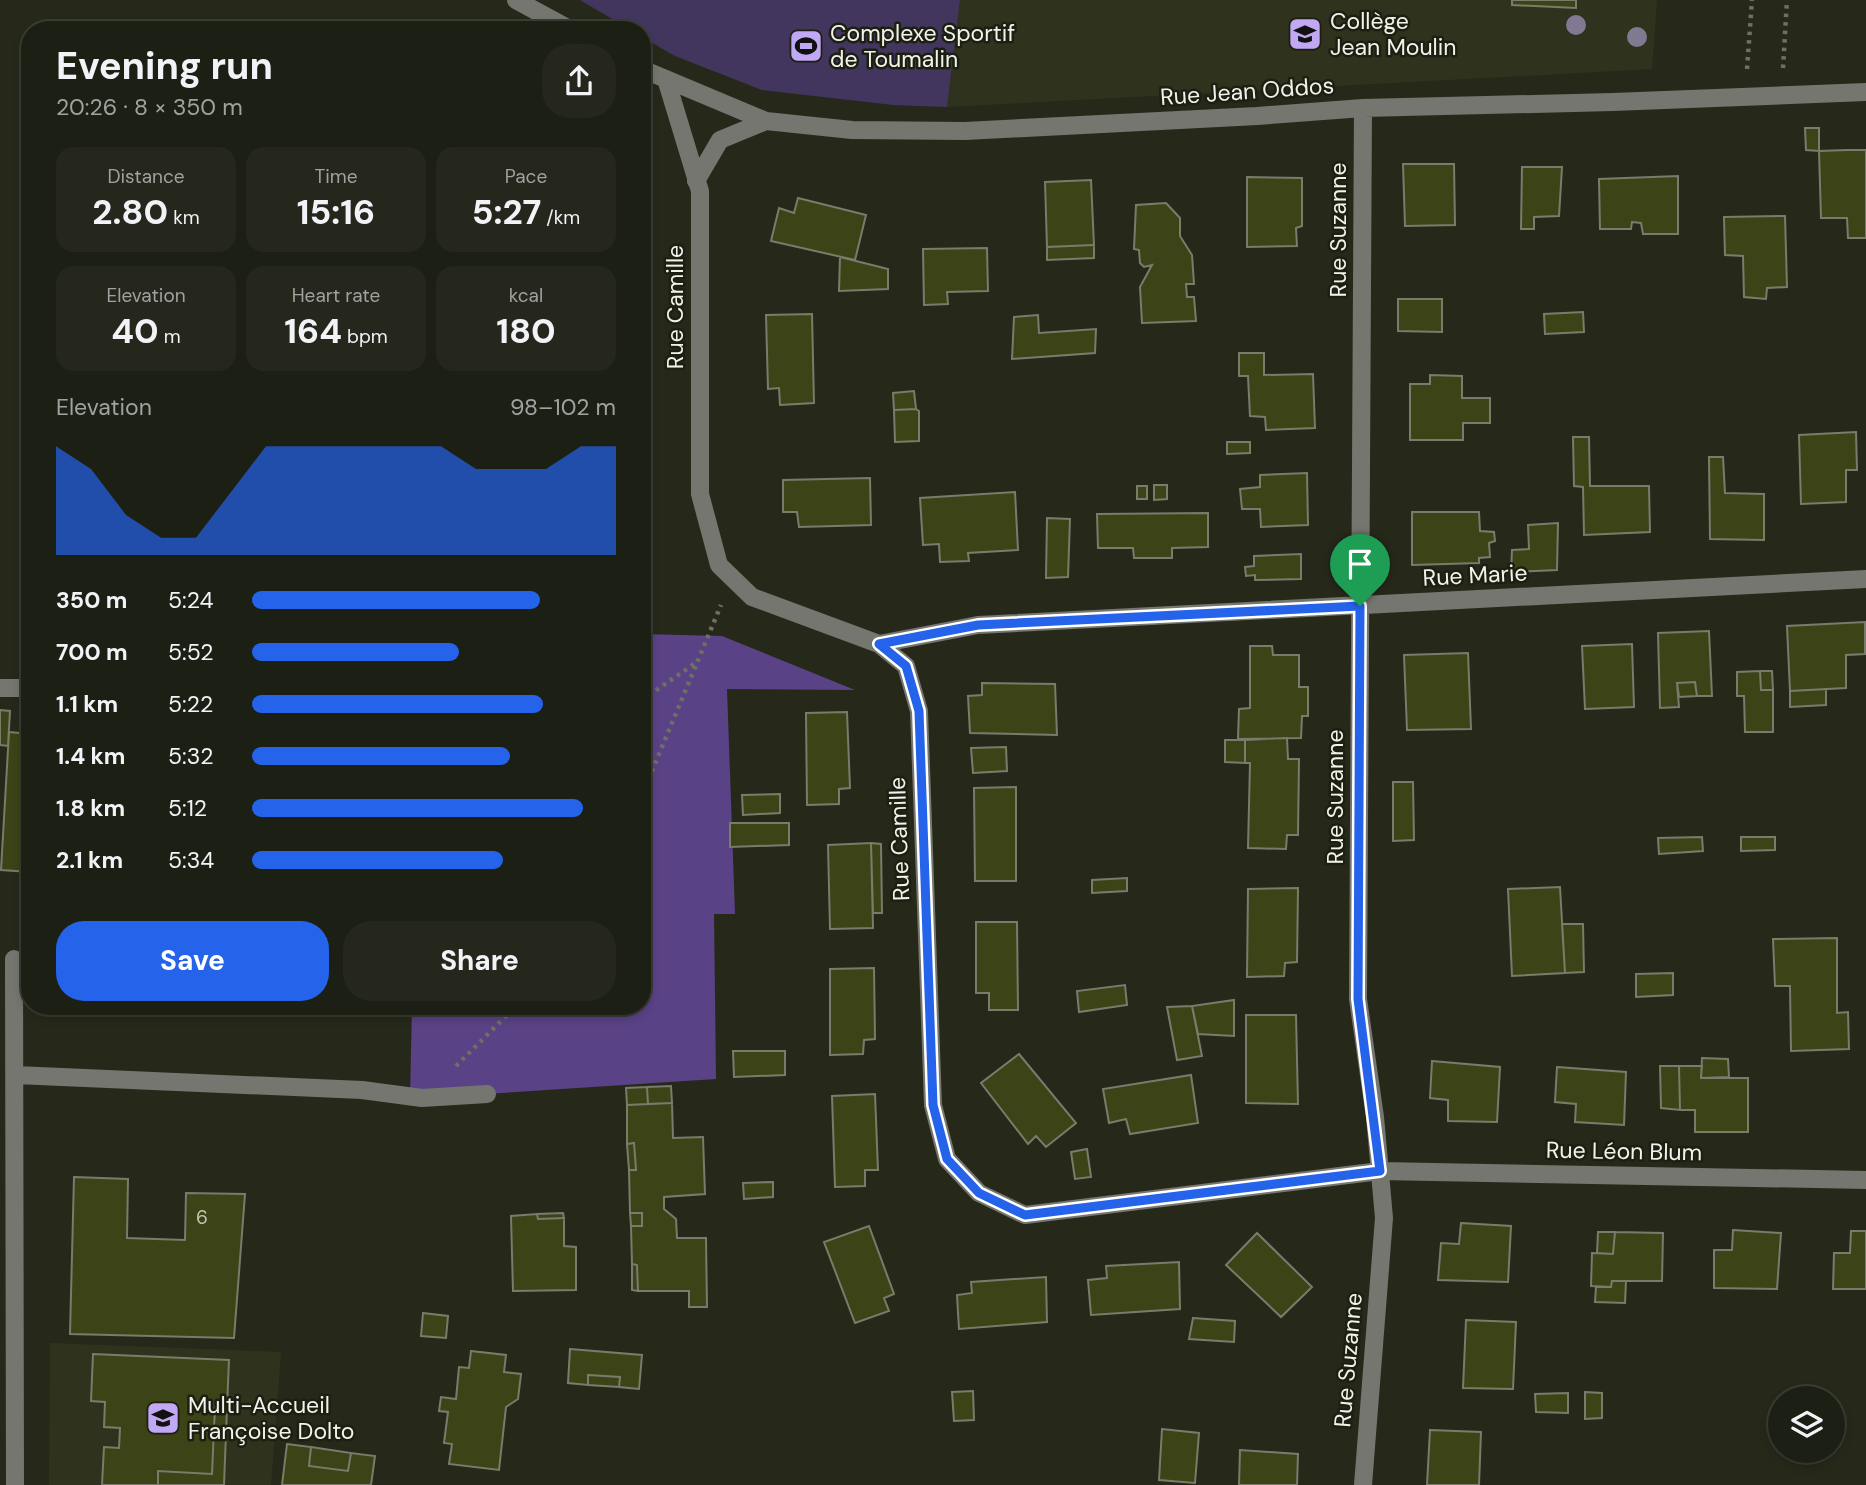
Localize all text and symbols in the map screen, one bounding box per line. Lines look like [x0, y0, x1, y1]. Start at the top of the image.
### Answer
place label: Collège Jean Moulin [1330, 6, 1456, 62]
school or university icon: Collège Jean Moulin [1286, 15, 1324, 53]
place label: Complexe Sportif de Toumalin [830, 18, 1015, 74]
sports icon: Complexe Sportif de Toumalin [787, 27, 825, 65]
text: Evening run [56, 41, 273, 91]
button: share [542, 44, 616, 118]
street label: Rue Jean Oddos [1159, 70, 1335, 112]
text: 20:26 · 8 × 350 m [56, 92, 243, 122]
street label: Rue Suzanne [1323, 162, 1353, 298]
text: Distance [107, 164, 185, 189]
text: Time [315, 164, 357, 189]
text: Pace [505, 164, 547, 189]
text: 2.80 [92, 189, 168, 235]
text: 15:16 [297, 189, 375, 235]
text: 5:27 [472, 189, 541, 235]
text: km [168, 205, 200, 230]
text: /km [541, 205, 580, 230]
street label: Rue Camille [660, 245, 690, 369]
text: Elevation [106, 283, 186, 308]
text: Heart rate [292, 283, 380, 308]
text: kcal [509, 283, 543, 308]
text: 40 [111, 308, 159, 354]
text: 164 [284, 308, 342, 354]
text: 180 [496, 308, 556, 354]
text: m [159, 324, 181, 349]
text: bpm [342, 324, 388, 349]
text: Elevation [56, 392, 152, 422]
text: 98–102 m [510, 392, 616, 422]
pin [1330, 534, 1390, 606]
icon: arrive [1341, 545, 1379, 583]
street label: Rue Marie [1422, 557, 1528, 593]
text: 350 m [56, 585, 127, 615]
text: 5:24 [168, 585, 214, 615]
text: 700 m [56, 637, 128, 667]
text: 5:52 [168, 637, 214, 667]
text: 1.1 km [56, 689, 118, 719]
text: 5:22 [168, 689, 213, 719]
street label: Rue Suzanne [1320, 729, 1350, 865]
text: 1.4 km [56, 741, 125, 771]
text: 5:32 [168, 741, 214, 771]
street label: Rue Camille [882, 776, 916, 902]
text: 1.8 km [56, 793, 125, 823]
text: 5:12 [168, 793, 207, 823]
text: 2.1 km [56, 845, 123, 875]
text: 5:34 [168, 845, 214, 875]
button: Save [56, 921, 329, 1001]
button: Share [343, 921, 616, 1001]
street label: Rue Léon Blum [1546, 1135, 1702, 1167]
house number: 6 [196, 1205, 208, 1230]
street label: Rue Suzanne [1327, 1291, 1369, 1429]
map controls [1768, 1386, 1845, 1463]
button: layers [1768, 1386, 1845, 1463]
place label: Multi-Accueil Françoise Dolto [188, 1390, 355, 1446]
school or university icon: Multi-Accueil Françoise Dolto [144, 1399, 182, 1437]

